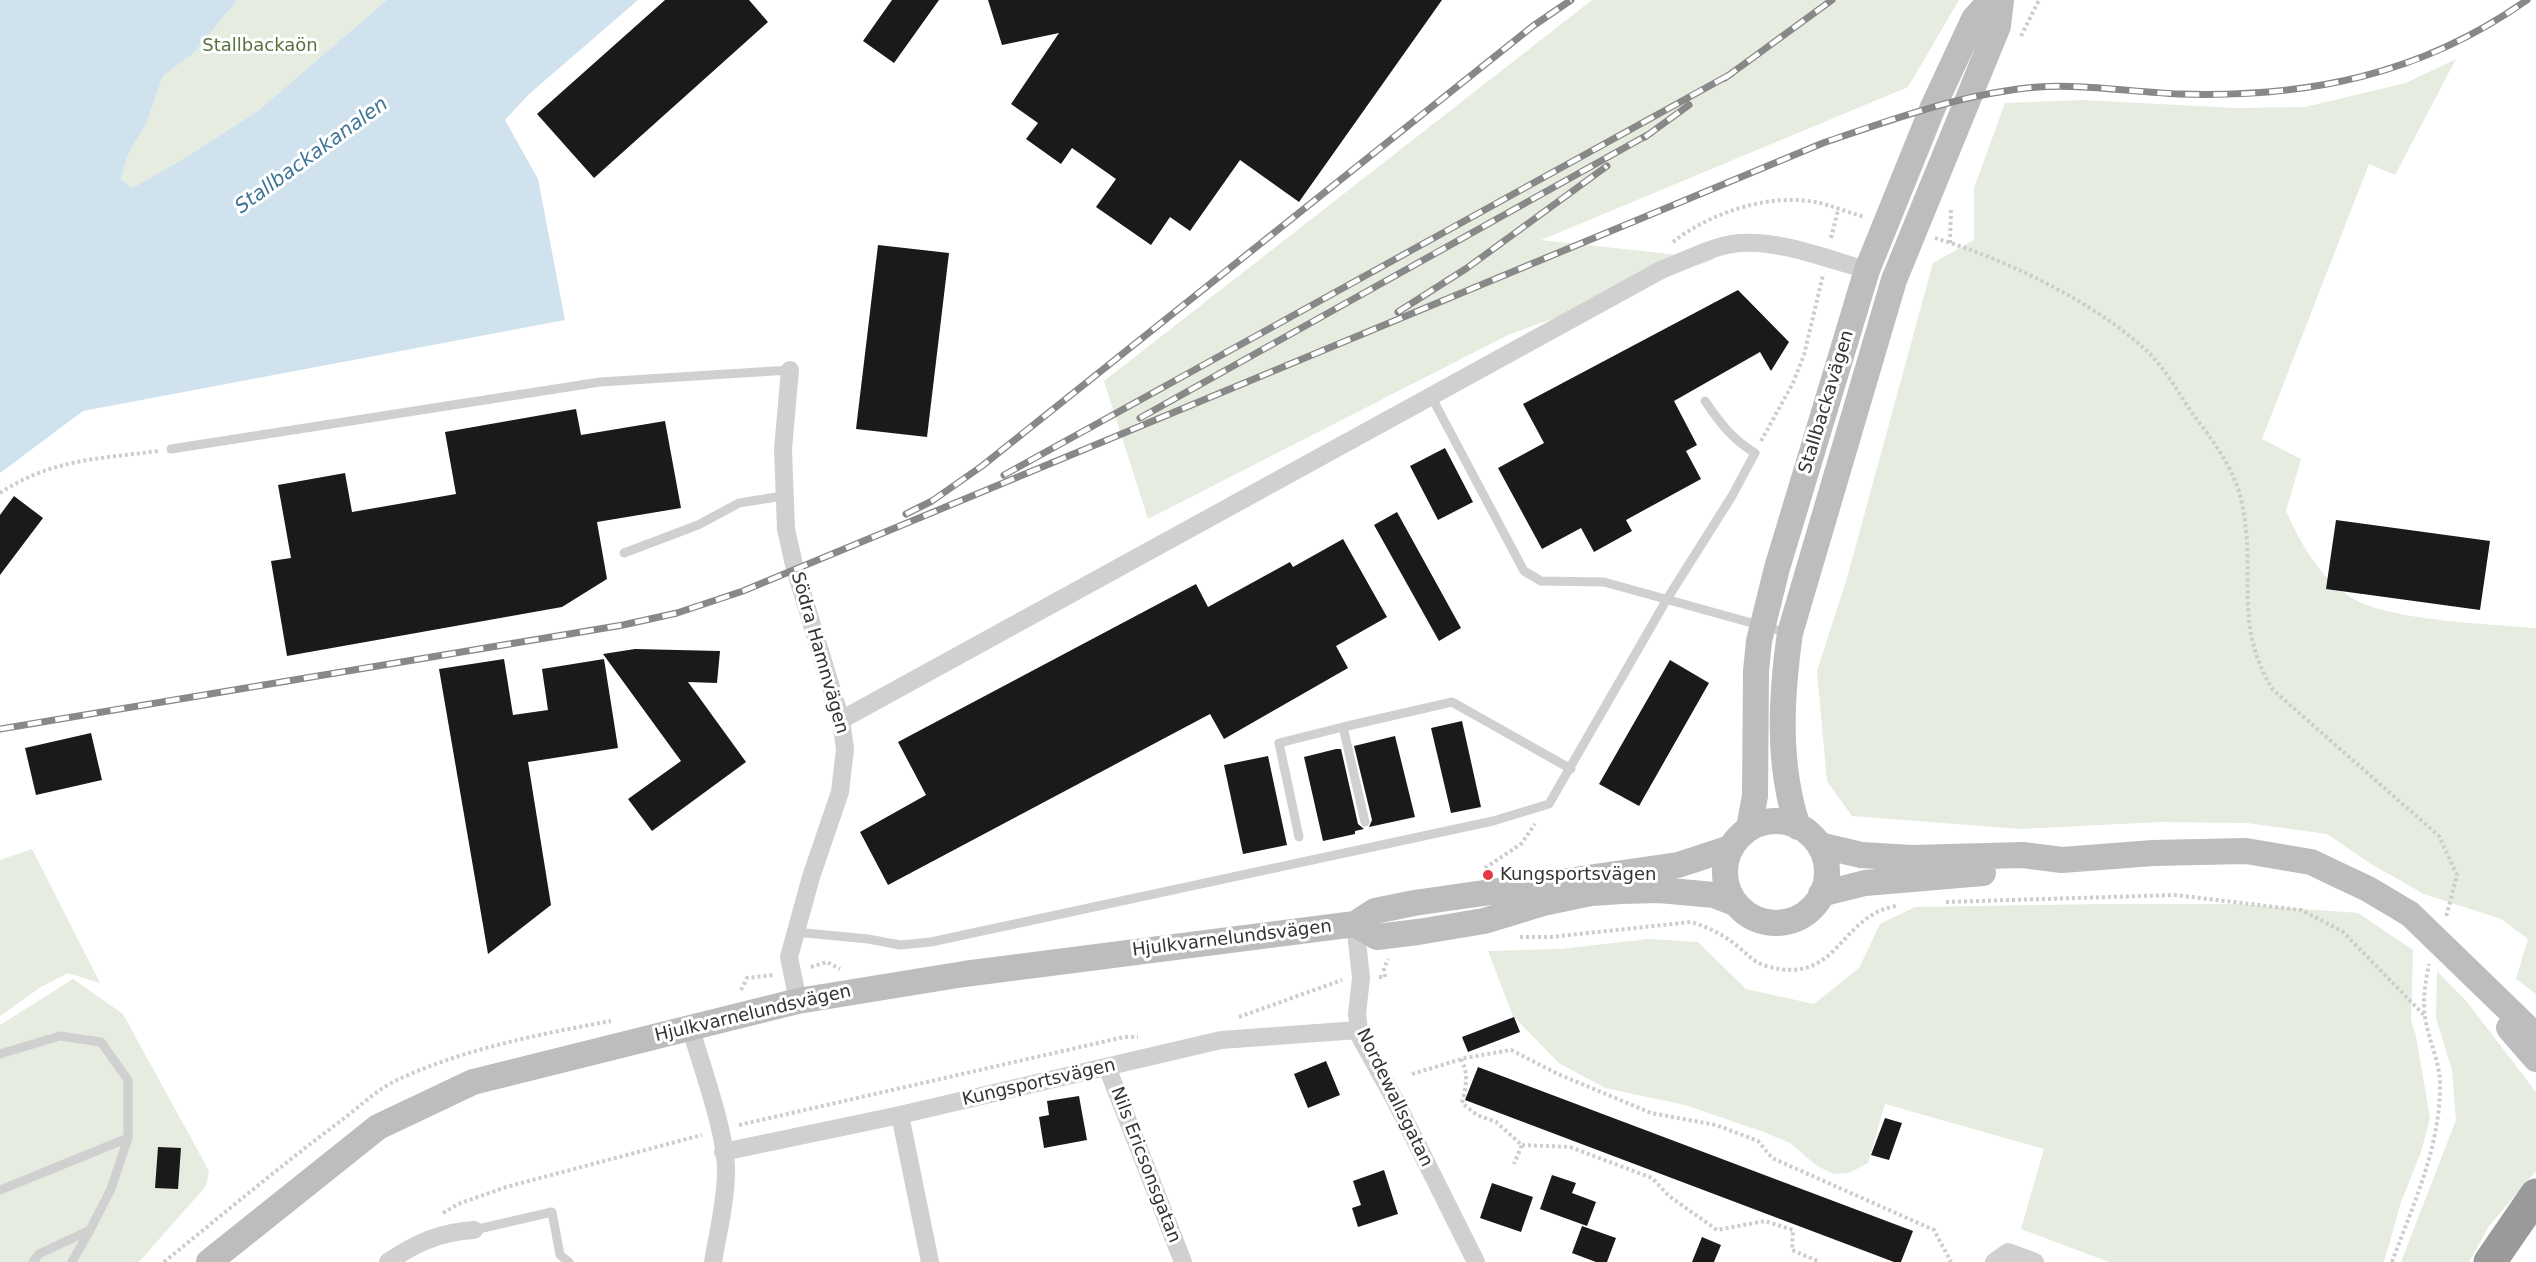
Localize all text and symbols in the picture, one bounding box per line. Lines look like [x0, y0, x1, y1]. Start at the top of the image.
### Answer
park label: Stallbackaön [202, 35, 318, 57]
water label: Stallbackakanalen [231, 93, 393, 219]
street label: Stallbackavägen [1795, 328, 1859, 476]
street label: Södra Hamnvägen [786, 570, 852, 736]
place label: Kungsportsvägen [1500, 864, 1656, 886]
marker: Kungsportsvägen [1481, 868, 1495, 882]
street label: Hjulkvarnelundsvägen [1131, 916, 1333, 962]
street label: Hjulkvarnelundsvägen [653, 981, 853, 1047]
street label: Nordewallsgatan [1351, 1025, 1437, 1171]
street label: Kungsportsvägen [960, 1055, 1118, 1111]
street label: Nils Ericsonsgatan [1105, 1084, 1185, 1246]

